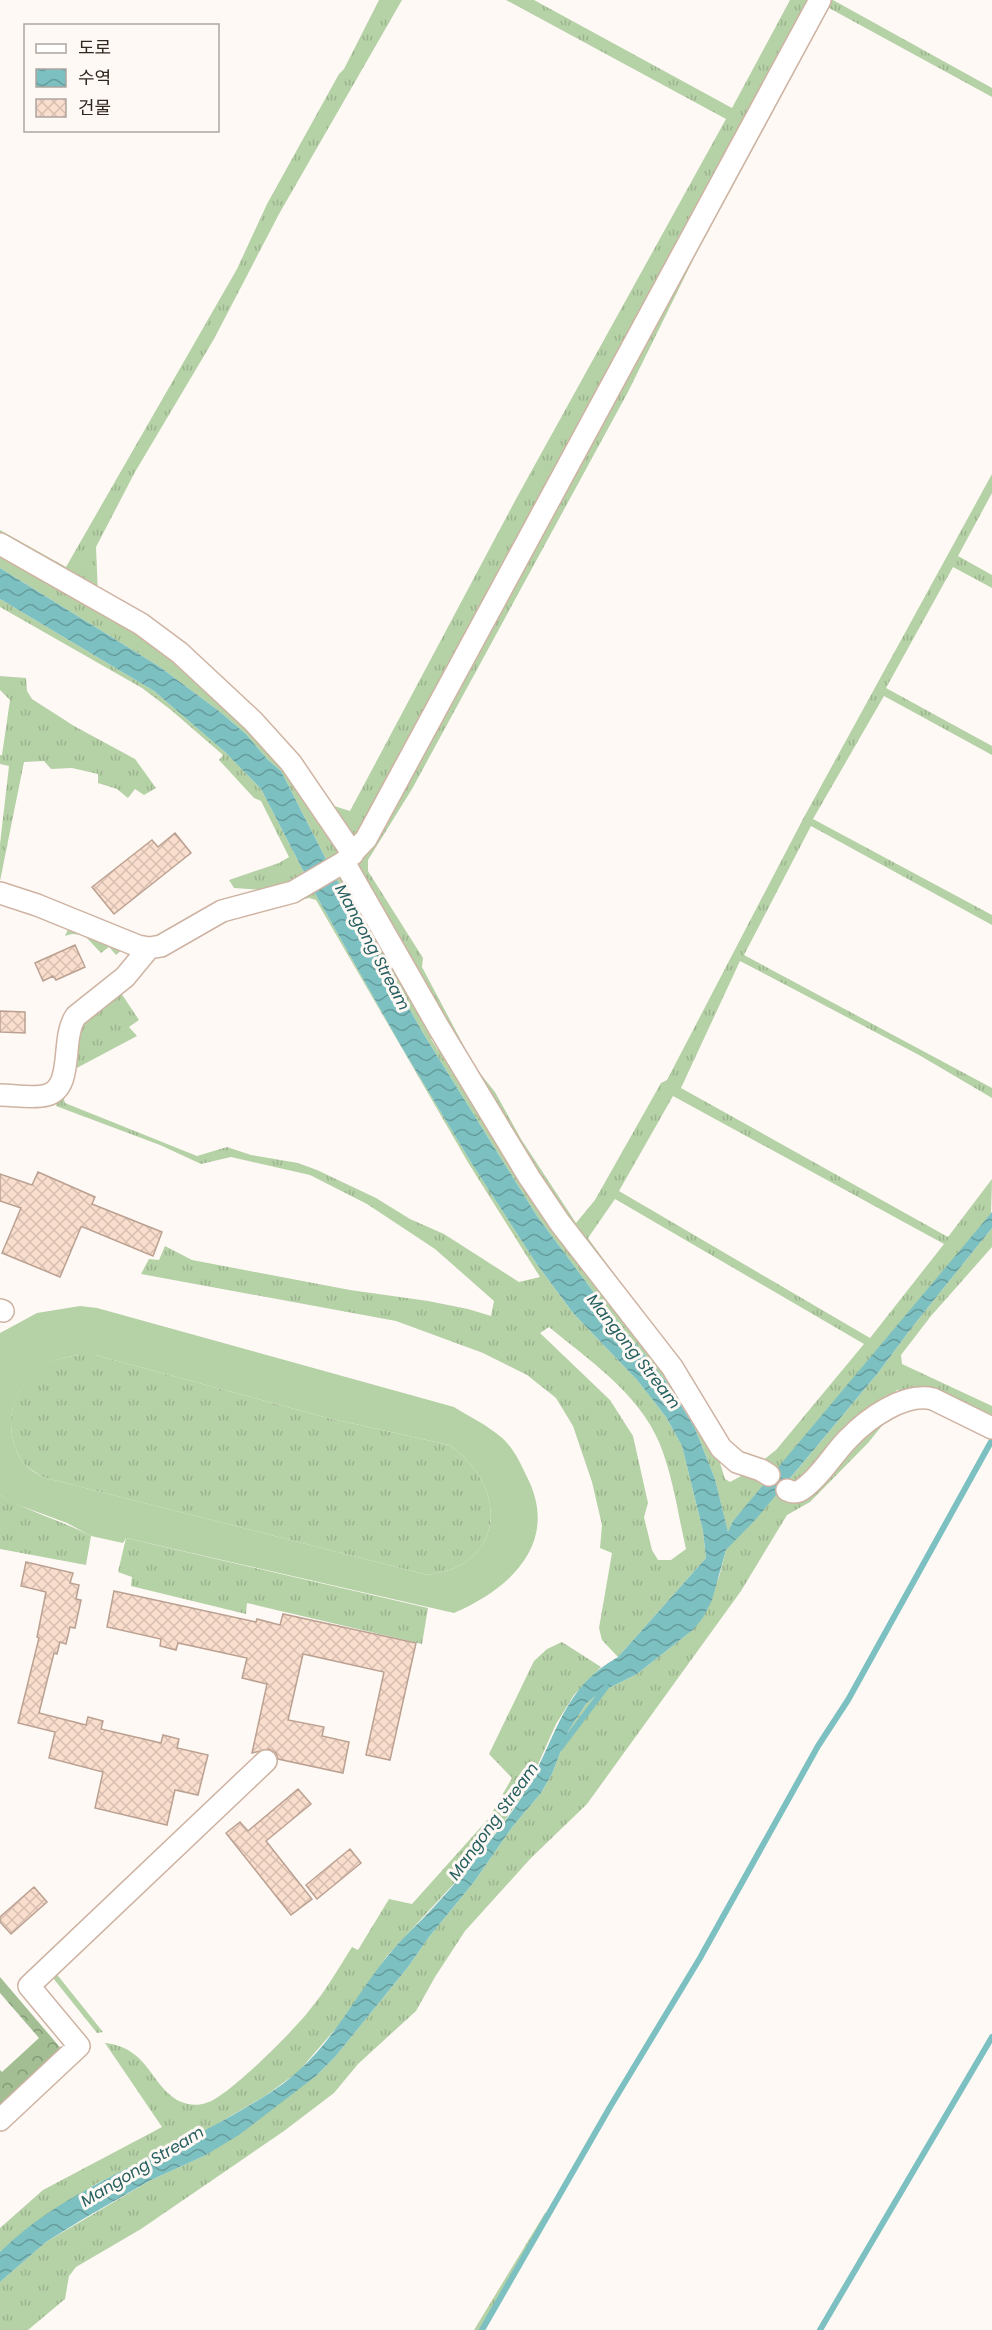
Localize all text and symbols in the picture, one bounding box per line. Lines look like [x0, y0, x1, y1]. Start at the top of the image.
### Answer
legend [24, 24, 219, 132]
text: 도로 [78, 35, 111, 60]
text: 수역 [78, 65, 111, 90]
text: 건물 [78, 95, 111, 120]
water label: Mangong Stream [330, 880, 416, 1014]
water label: Mangong Stream [581, 1289, 686, 1414]
water label: Mangong Stream [443, 1758, 544, 1885]
water label: Mangong Stream [76, 2121, 208, 2212]

